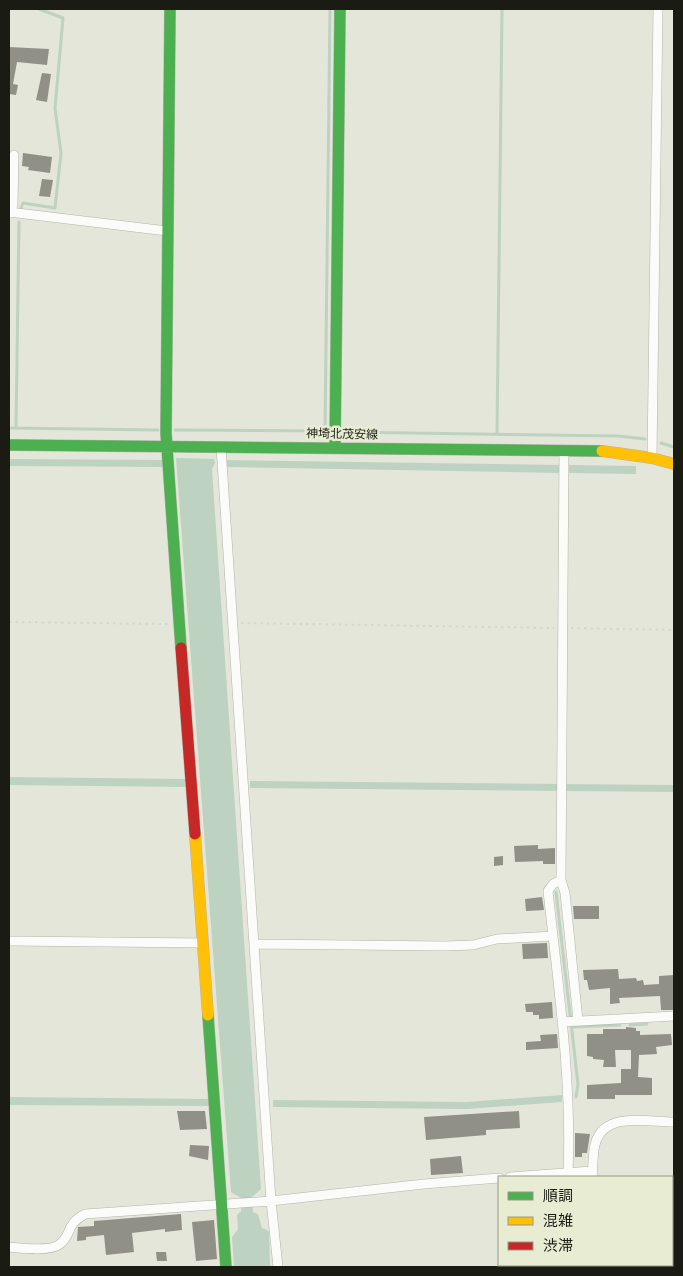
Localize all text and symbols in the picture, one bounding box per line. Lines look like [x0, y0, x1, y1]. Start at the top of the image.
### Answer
street label: 神埼北茂安線 [306, 426, 378, 442]
legend [498, 1176, 673, 1266]
text: 順調 [543, 1187, 573, 1205]
text: 混雑 [543, 1212, 573, 1230]
text: 渋滞 [543, 1237, 573, 1255]

